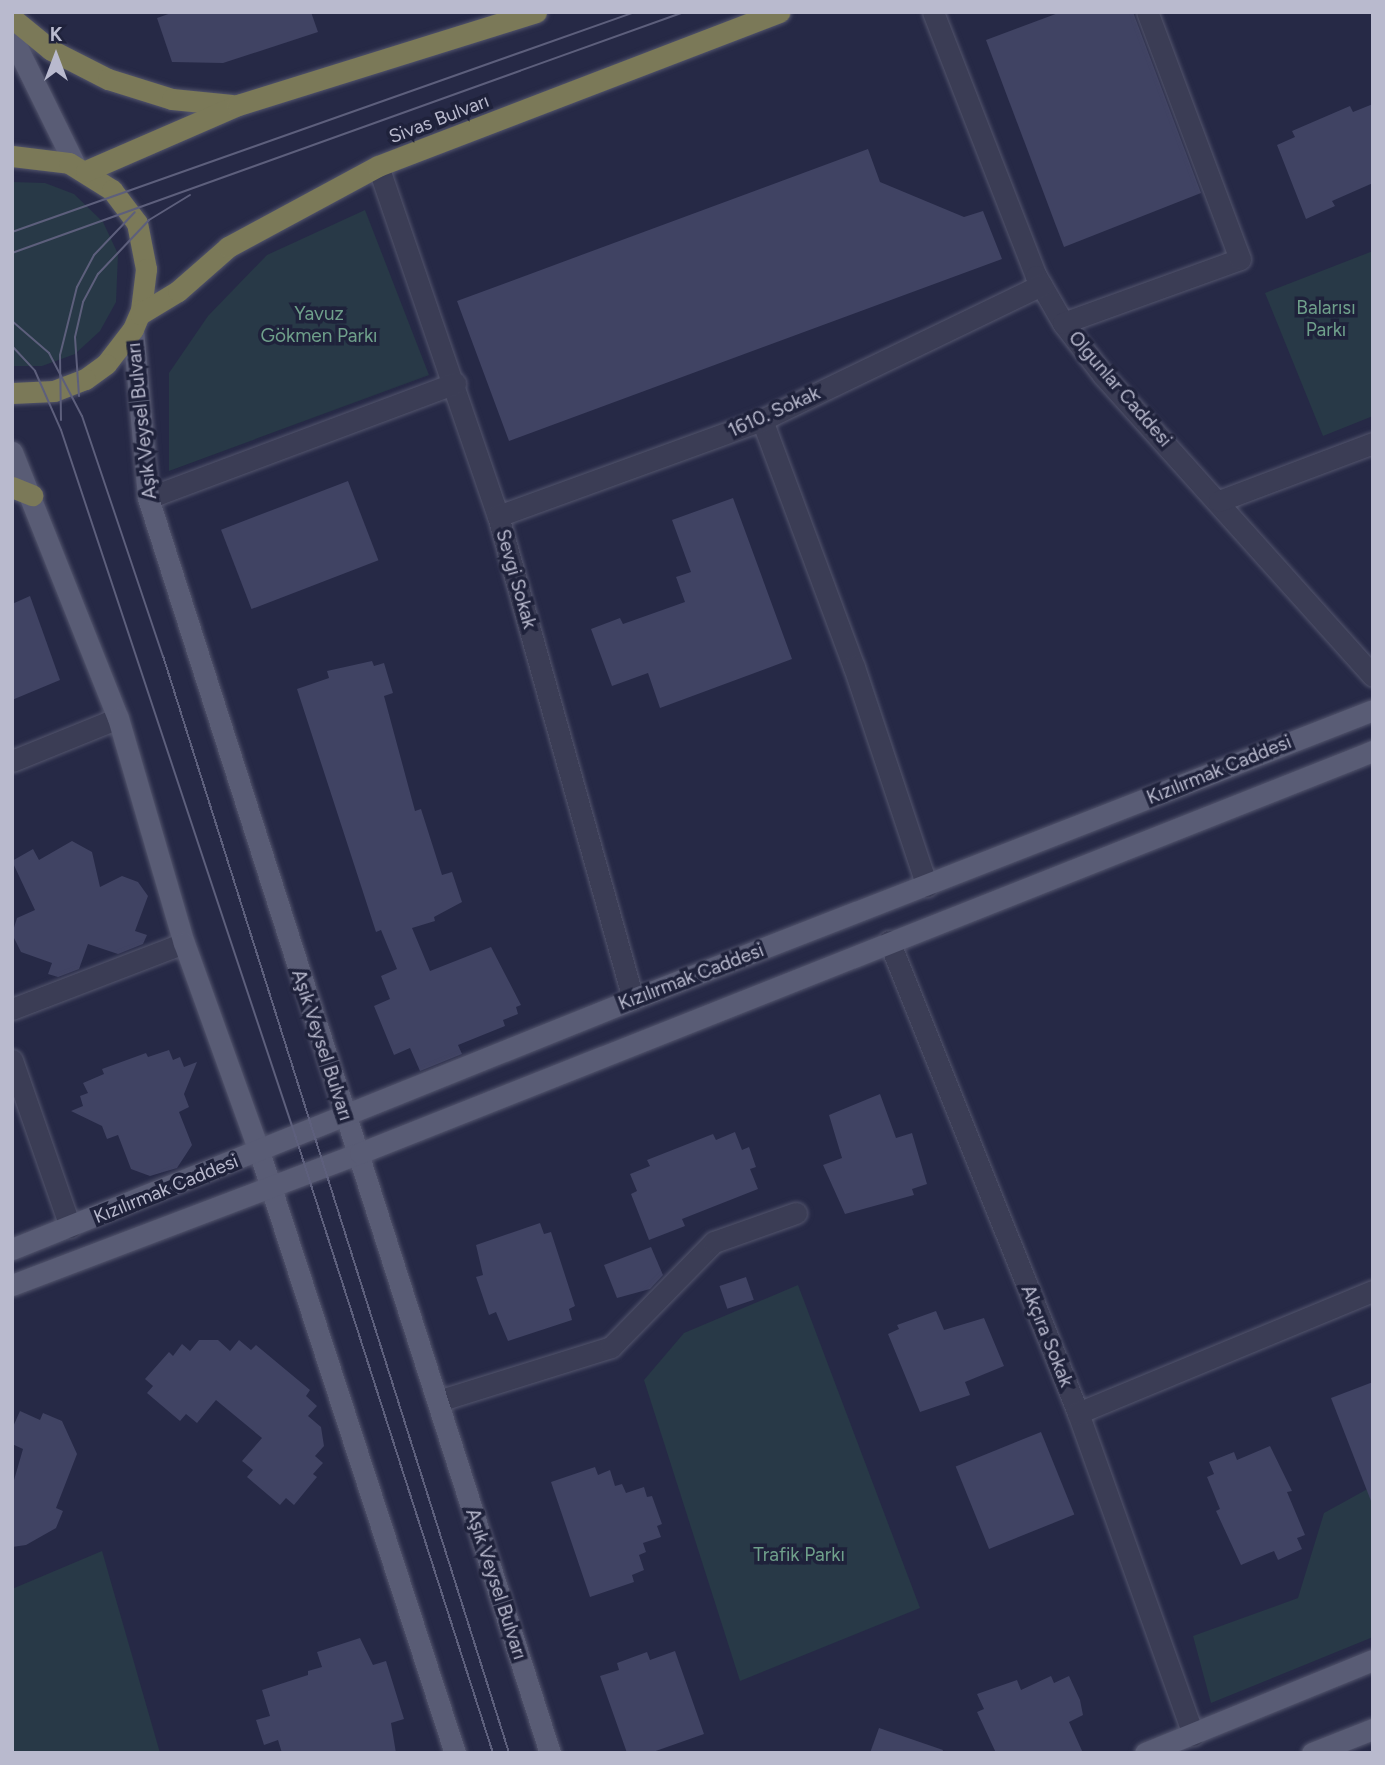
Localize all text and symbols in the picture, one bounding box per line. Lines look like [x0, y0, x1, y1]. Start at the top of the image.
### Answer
north arrow [21, 21, 91, 91]
text: K [50, 23, 62, 46]
street label: Sivas Bulvarı [386, 89, 492, 149]
park label: Balarısı Parkı [1296, 297, 1356, 341]
park label: Yavuz Gökmen Parkı [260, 303, 378, 347]
street label: Olgunlar Caddesi [1064, 327, 1176, 451]
street label: Aşık Veysel Bulvarı [122, 342, 162, 500]
street label: 1610. Sokak [725, 382, 823, 442]
street label: Sevgi Sokak [491, 527, 541, 631]
street label: Kızılırmak Caddesi [1143, 731, 1295, 809]
street label: Kızılırmak Caddesi [615, 939, 767, 1015]
street label: Aşık Veysel Bulvarı [287, 967, 357, 1123]
street label: Kızılırmak Caddesi [90, 1150, 242, 1228]
street label: Akçıra Sokak [1016, 1282, 1078, 1390]
street label: Aşık Veysel Bulvarı [461, 1506, 531, 1662]
park label: Trafik Parkı [753, 1544, 845, 1566]

